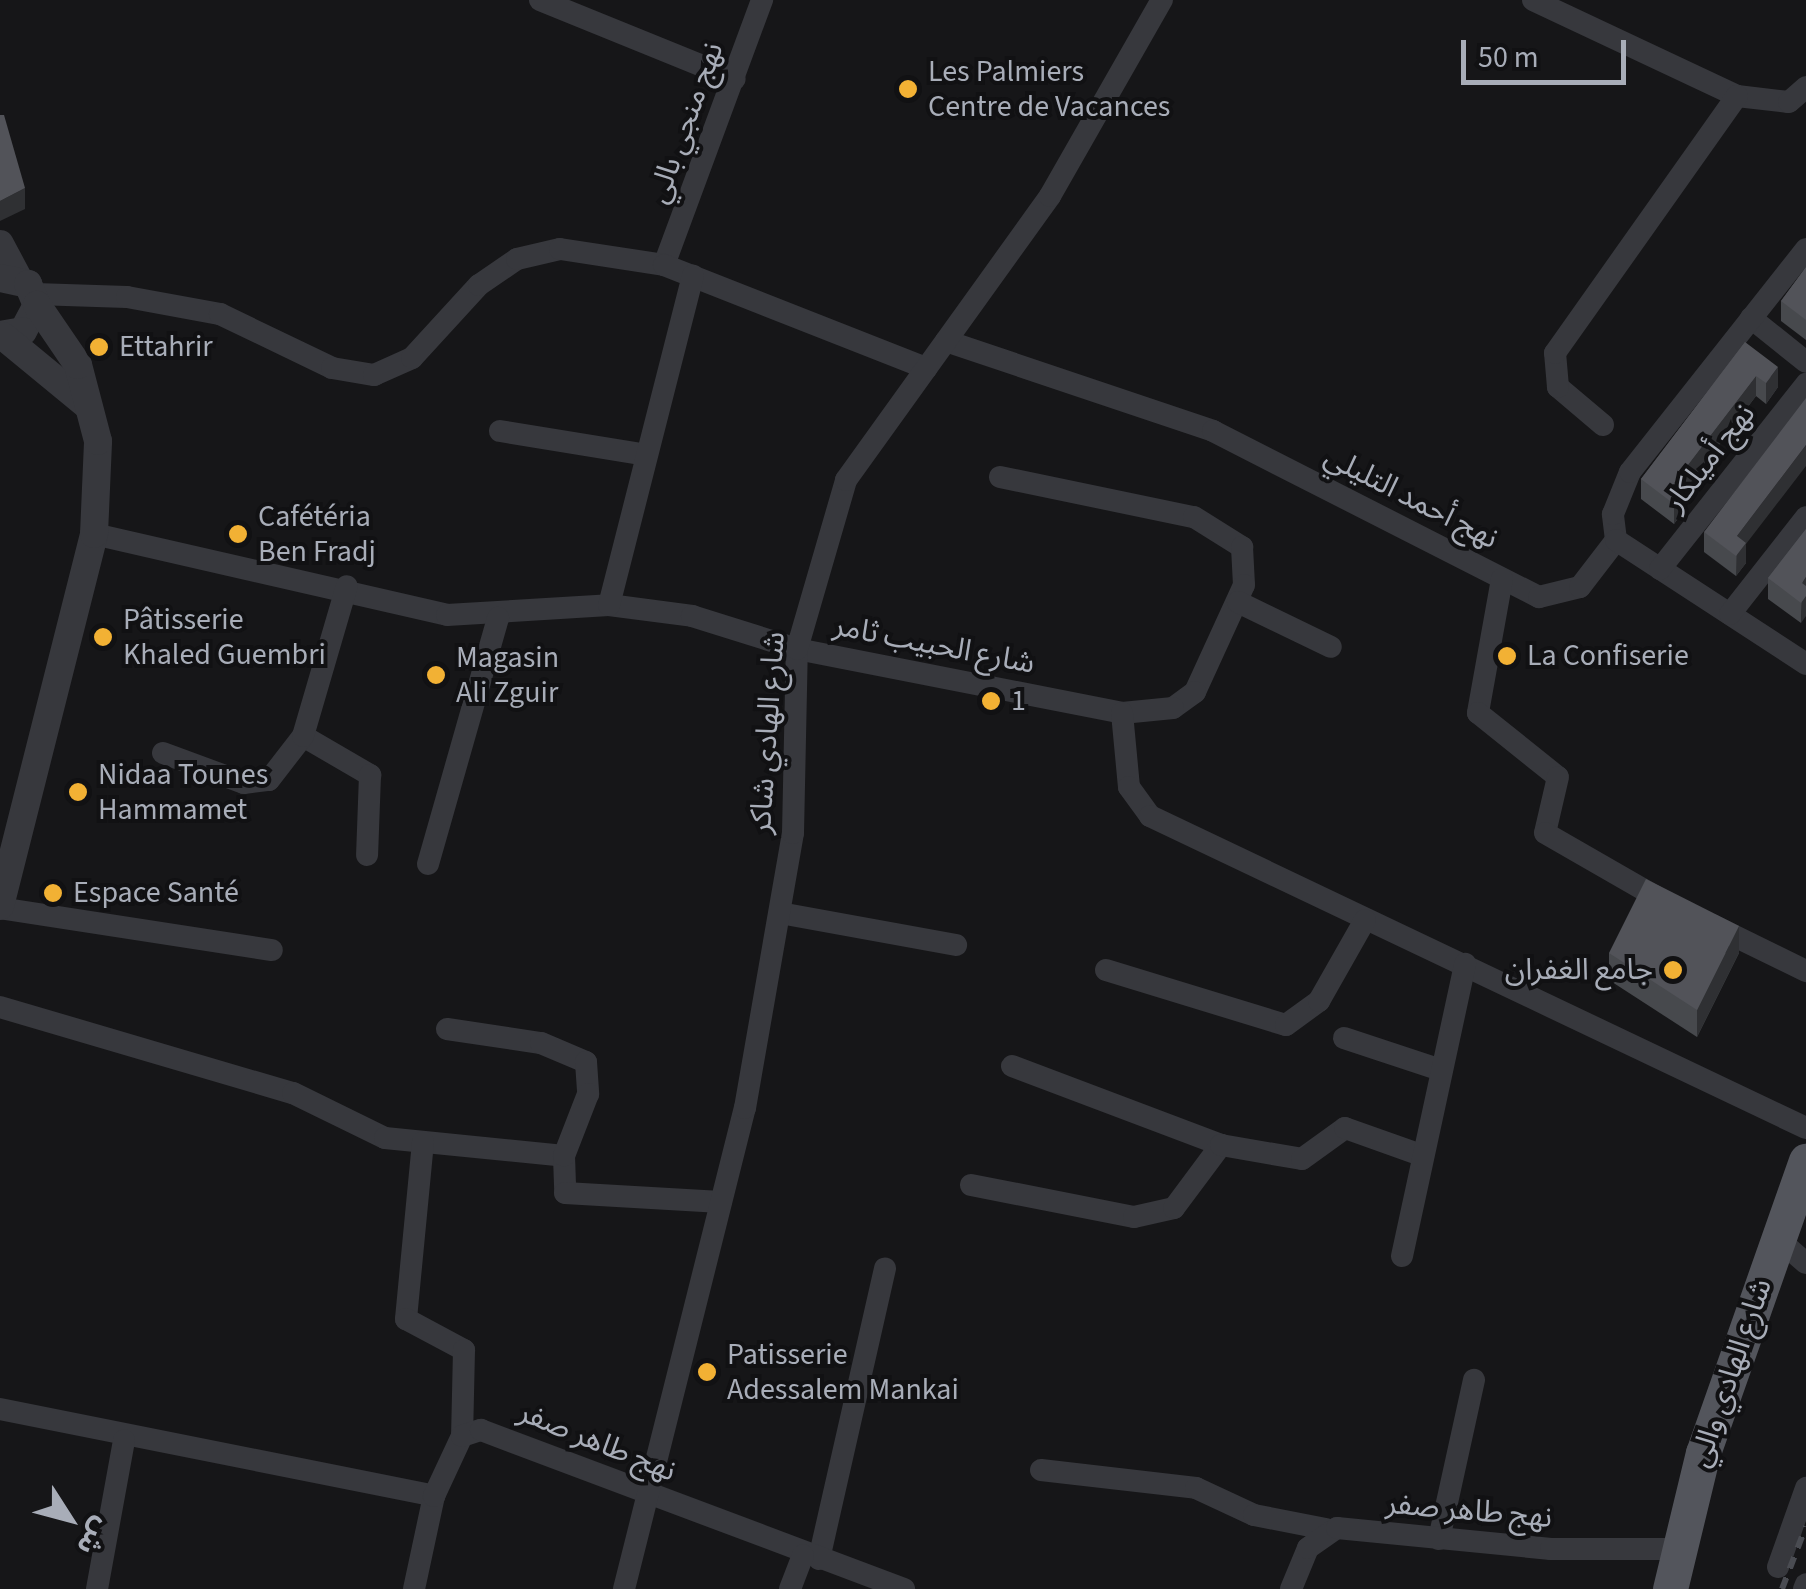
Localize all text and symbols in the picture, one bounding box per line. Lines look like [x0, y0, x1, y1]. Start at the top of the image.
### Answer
scale bar [1466, 20, 1631, 82]
text: 50 m [1478, 36, 1539, 79]
street label: نهج منجي بالي [640, 38, 732, 208]
place label: Les Palmiers Centre de Vacances [928, 54, 1170, 124]
marker: Les Palmiers Centre de Vacances [897, 78, 919, 100]
place label: Ettahrir [119, 329, 213, 365]
marker: Ettahrir [88, 336, 110, 358]
street label: نهج أميلكار [1657, 397, 1763, 519]
street label: نهج أحمد التليلي [1318, 439, 1504, 557]
place label: Cafétéria Ben Fradj [258, 499, 376, 570]
marker: Cafétéria Ben Fradj [227, 523, 249, 545]
place label: Pâtisserie Khaled Guembri [123, 602, 326, 672]
street label: شارع الحبيب ثامر [830, 608, 1038, 682]
marker: Pâtisserie Khaled Guembri [92, 626, 114, 648]
street label: شارع الهادي شاكر [743, 631, 793, 835]
place label: La Confiserie [1527, 638, 1689, 674]
place label: Magasin Ali Zguir [456, 640, 559, 710]
marker: La Confiserie [1496, 645, 1518, 667]
marker: Magasin Ali Zguir [425, 664, 447, 686]
place label: 1 [1011, 683, 1026, 719]
marker: 1 [980, 690, 1002, 712]
place label: Nidaa Tounes Hammamet [98, 757, 268, 828]
marker: Nidaa Tounes Hammamet [67, 781, 89, 803]
place label: Espace Santé [73, 875, 239, 911]
marker: Espace Santé [42, 882, 64, 904]
place label: جامع الغفران [1505, 952, 1653, 988]
marker: جامع الغفران [1662, 959, 1684, 981]
street label: شارع الهادي والي [1682, 1274, 1780, 1472]
place label: Patisserie Adessalem Mankai [727, 1337, 959, 1408]
marker: Patisserie Adessalem Mankai [696, 1361, 718, 1383]
street label: نهج طاهر صفر [513, 1394, 681, 1490]
north arrow [20, 1469, 120, 1569]
street label: نهج طاهر صفر [1384, 1486, 1554, 1536]
text: ش [67, 1509, 122, 1564]

